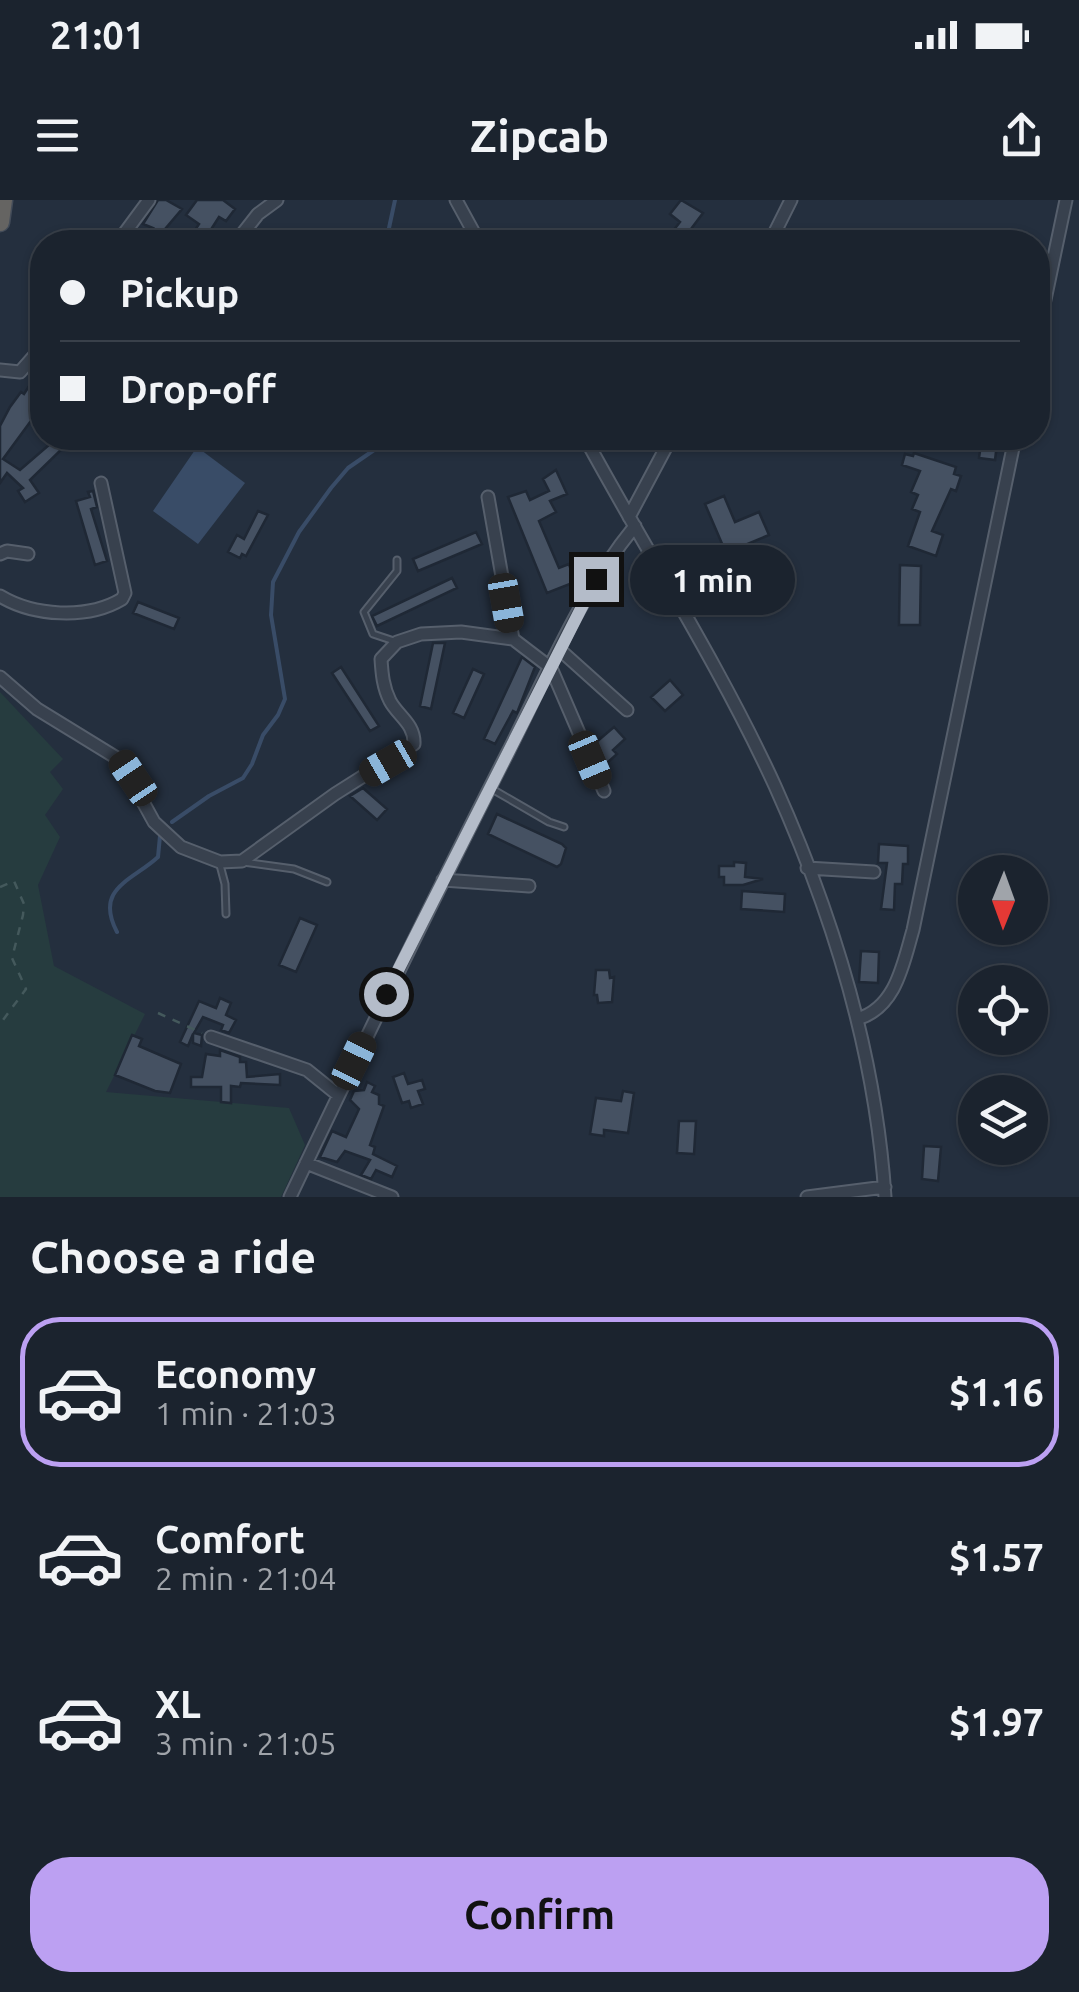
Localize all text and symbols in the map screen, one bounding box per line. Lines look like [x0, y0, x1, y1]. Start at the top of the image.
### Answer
text: 21:01 [50, 14, 145, 56]
icon: menu [30, 108, 85, 163]
icon: share [994, 108, 1049, 163]
text: Zipcab [470, 110, 609, 161]
text: Pickup [120, 272, 239, 314]
text: Drop-off [120, 368, 276, 410]
callout: 1 min [631, 544, 796, 614]
route end [574, 557, 619, 602]
text: 1 min [672, 562, 753, 598]
car [486, 571, 526, 635]
car [564, 727, 616, 793]
car [355, 735, 421, 791]
car [104, 745, 162, 811]
north arrow [958, 855, 1048, 945]
map controls [958, 855, 1048, 1165]
button: locate [958, 965, 1048, 1055]
route start [364, 972, 409, 1017]
car [327, 1027, 381, 1095]
button: layers [958, 1075, 1048, 1165]
text: Choose a ride [30, 1231, 316, 1282]
icon: car [35, 1347, 125, 1437]
text: Economy [155, 1353, 316, 1395]
text: $1.16 [949, 1371, 1044, 1413]
text: 1 min · 21:03 [155, 1395, 337, 1431]
icon: car [35, 1512, 125, 1602]
text: Comfort [155, 1518, 305, 1560]
text: $1.57 [949, 1536, 1044, 1578]
text: 2 min · 21:04 [155, 1560, 337, 1596]
icon: car [35, 1677, 125, 1767]
text: XL [155, 1683, 201, 1725]
text: $1.97 [949, 1701, 1044, 1743]
text: 3 min · 21:05 [155, 1725, 337, 1761]
button: Confirm [30, 1857, 1049, 1972]

